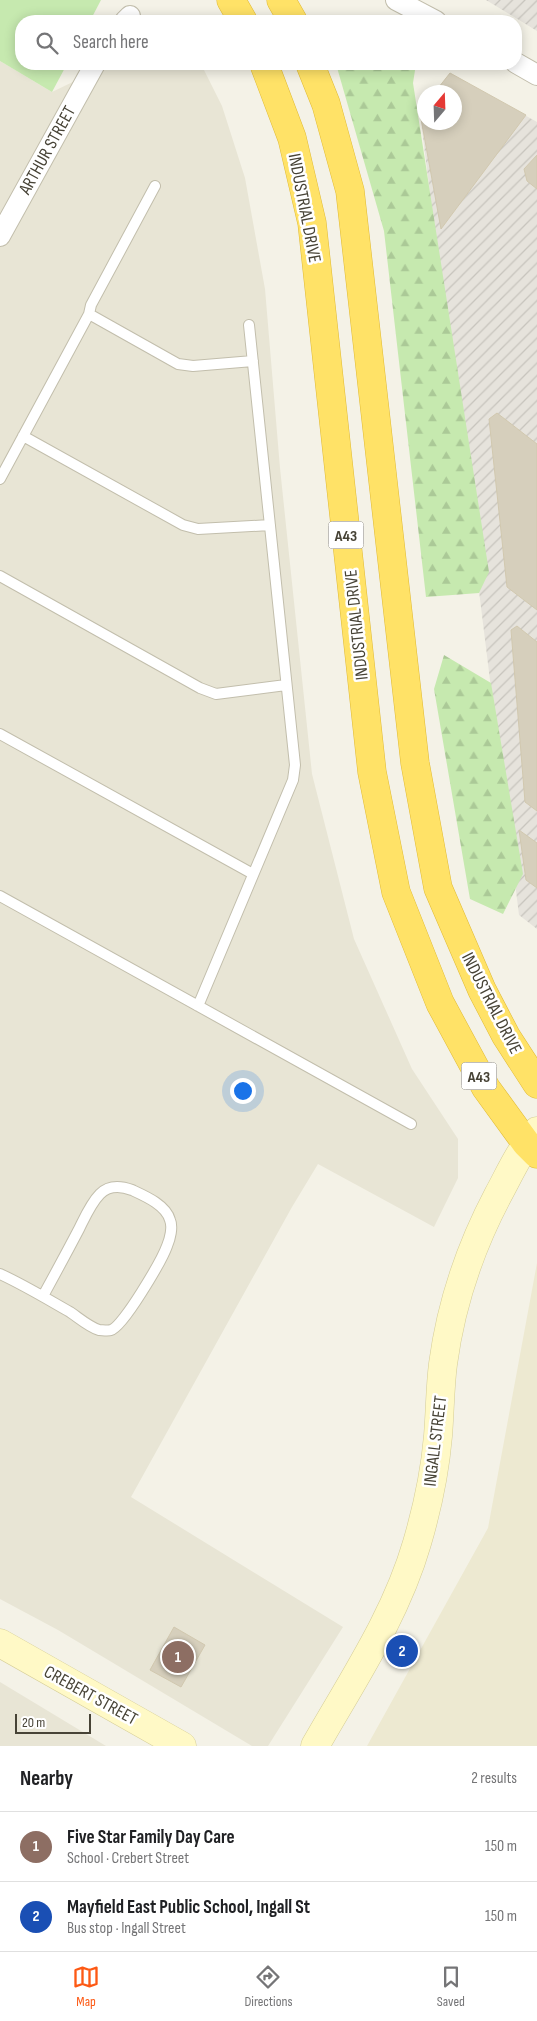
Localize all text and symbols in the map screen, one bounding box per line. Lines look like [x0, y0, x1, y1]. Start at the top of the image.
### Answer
search box [15, 15, 522, 70]
icon: search [33, 29, 61, 57]
text: Search here [73, 31, 149, 54]
north arrow [417, 85, 462, 130]
street label: ARTHUR STREET [14, 102, 80, 199]
street label: INDUSTRIAL DRIVE [284, 152, 325, 265]
road number: A43 [328, 522, 364, 548]
street label: INDUSTRIAL DRIVE [340, 569, 373, 681]
street label: INDUSTRIAL DRIVE [457, 949, 526, 1057]
road number: A43 [462, 1062, 496, 1090]
your location [230, 1078, 256, 1104]
street label: INGALL STREET [420, 1395, 451, 1488]
pin: 2 [386, 1632, 418, 1670]
pin: 1 [162, 1638, 194, 1676]
street label: CREBERT STREET [40, 1661, 141, 1730]
scale bar [15, 1711, 91, 1734]
text: 20 m [22, 1714, 45, 1731]
text: Nearby [20, 1766, 73, 1791]
text: 2 results [471, 1769, 517, 1788]
text: Five Star Family Day Care [67, 1826, 235, 1849]
text: 1 [33, 1837, 39, 1856]
text: 150 m [485, 1837, 517, 1856]
text: School · Crebert Street [67, 1849, 189, 1868]
text: Mayfield East Public School, Ingall St [67, 1896, 310, 1919]
text: 2 [32, 1907, 40, 1926]
text: 150 m [485, 1907, 517, 1926]
text: Bus stop · Ingall Street [67, 1919, 186, 1938]
tab: Map [72, 1963, 100, 2010]
tab: Directions [244, 1963, 293, 2010]
tab: Saved [437, 1963, 465, 2010]

